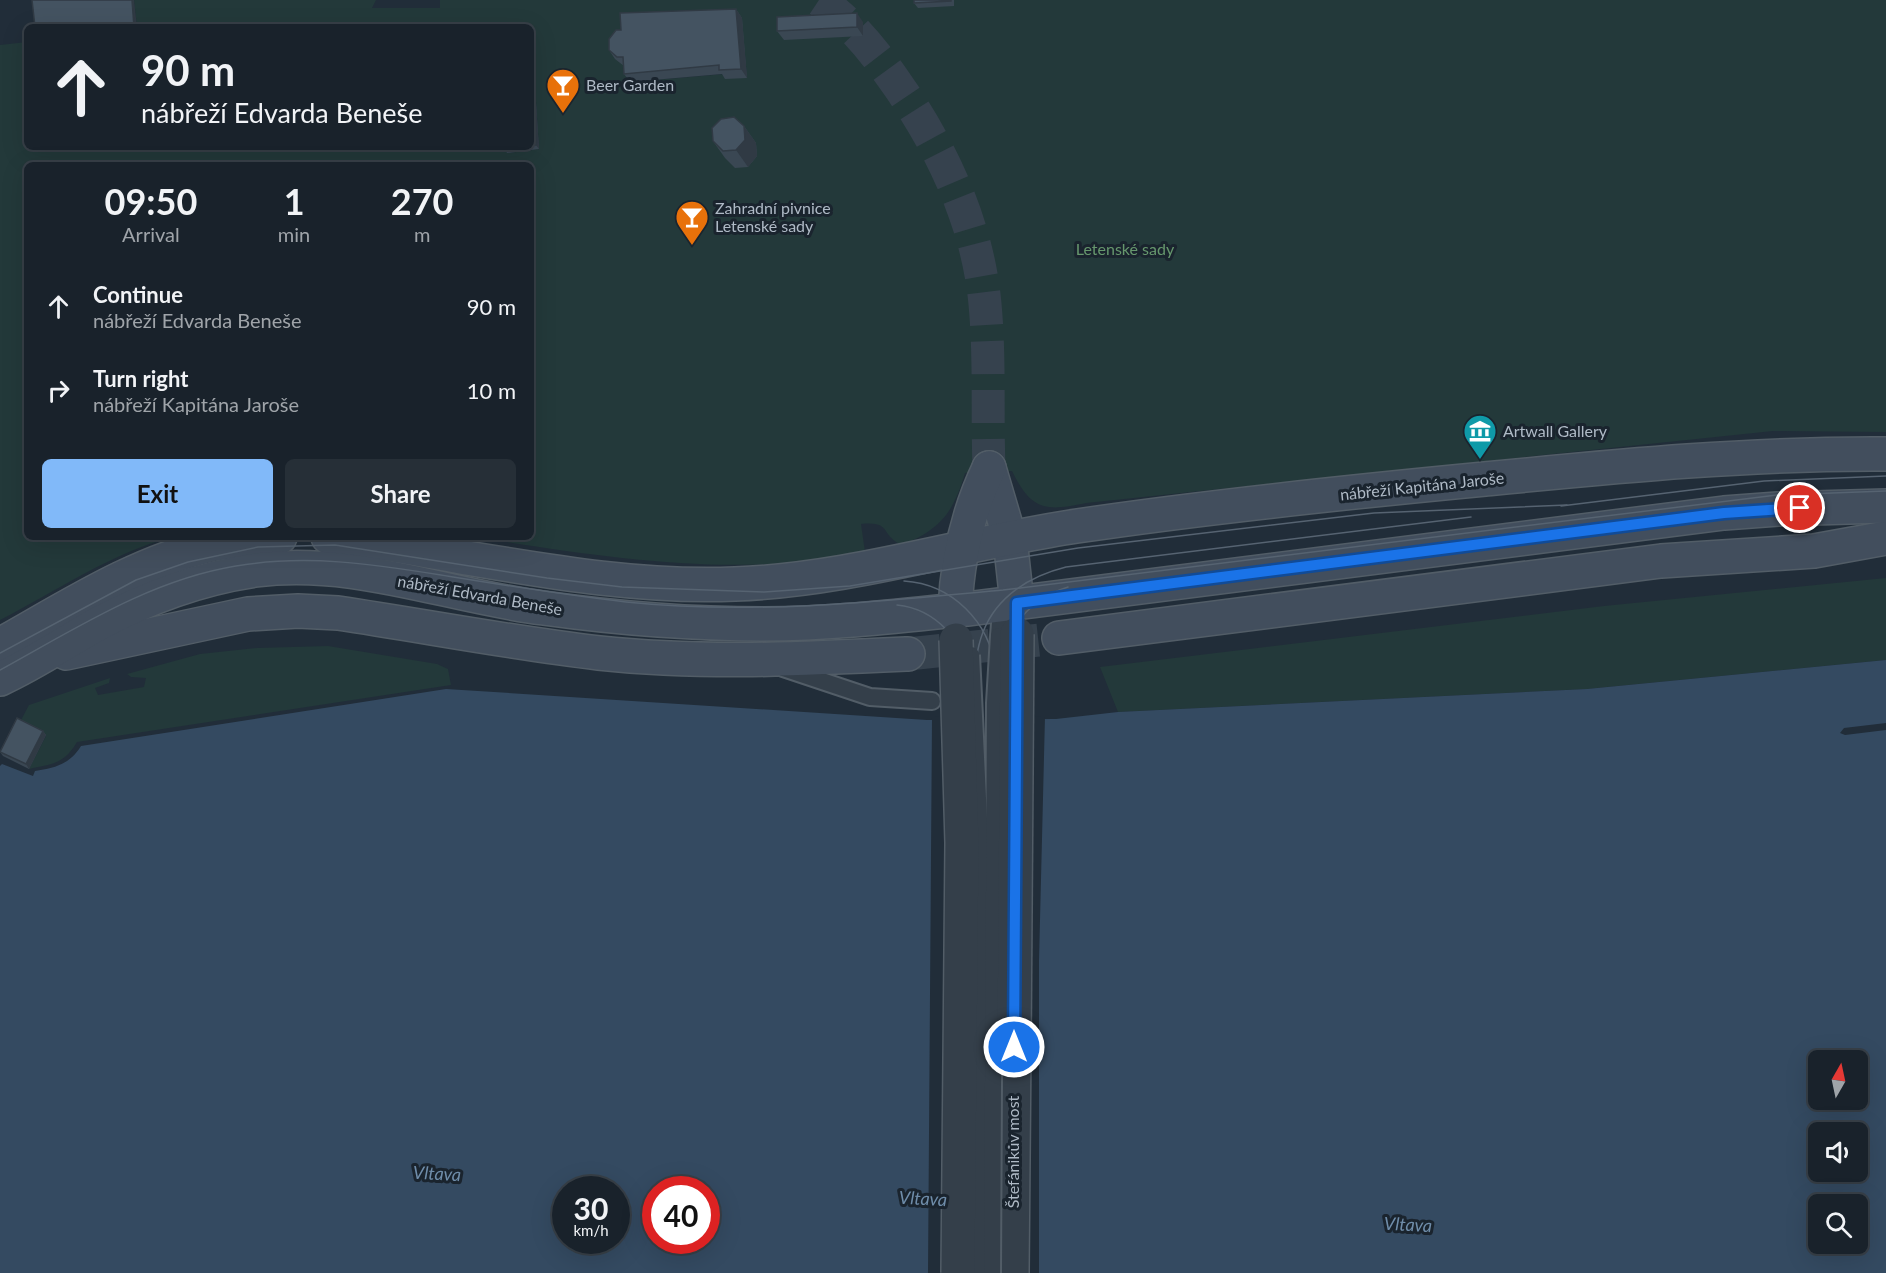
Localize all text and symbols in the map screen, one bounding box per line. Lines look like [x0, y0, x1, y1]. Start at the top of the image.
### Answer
text: 90 m [141, 45, 235, 95]
icon: ahead [42, 48, 120, 126]
bar icon: Beer Garden [545, 67, 581, 114]
place label: Beer Garden [586, 75, 674, 94]
text: nábřeží Edvarda Beneše [141, 96, 422, 129]
text: 09:50 [105, 179, 197, 223]
text: 1 [284, 179, 305, 223]
text: 270 [391, 179, 453, 223]
place label: Zahradní pivnice Letenské sady [715, 198, 831, 235]
bar icon: Zahradní pivnice Letenské sady [674, 199, 710, 246]
text: Arrival [122, 222, 180, 246]
text: min [278, 222, 310, 246]
text: m [414, 222, 430, 246]
park label: Letenské sady [1076, 239, 1175, 258]
text: Continue [93, 281, 183, 308]
icon: ahead [42, 290, 75, 323]
text: 90 m [467, 293, 516, 320]
text: nábřeží Edvarda Beneše [93, 308, 302, 332]
text: Turn right [93, 365, 188, 392]
icon: right [42, 374, 75, 407]
text: 10 m [467, 377, 516, 404]
text: nábřeží Kapitána Jaroše [93, 392, 299, 416]
museum icon: Artwall Gallery [1462, 413, 1498, 460]
place label: Artwall Gallery [1503, 421, 1608, 440]
button: Exit [42, 459, 273, 528]
button: Share [285, 459, 516, 528]
street label: nábřeží Kapitána Jaroše [1339, 467, 1505, 504]
pin [1774, 482, 1825, 533]
icon: arrive [1783, 491, 1816, 524]
street label: nábřeží Edvarda Beneše [396, 571, 564, 618]
position arrow [982, 1015, 1046, 1079]
north arrow [1808, 1050, 1868, 1110]
map controls [1808, 1050, 1868, 1254]
street label: Štefánikův most [1003, 1095, 1022, 1208]
button: sound [1808, 1122, 1868, 1182]
water label: Vltava [412, 1161, 462, 1185]
speed limit sign: 40 [642, 1176, 720, 1254]
water label: Vltava [898, 1186, 948, 1210]
text: 30 [574, 1190, 608, 1226]
button: search [1808, 1194, 1868, 1254]
water label: Vltava [1383, 1212, 1433, 1236]
text: km/h [573, 1221, 609, 1239]

